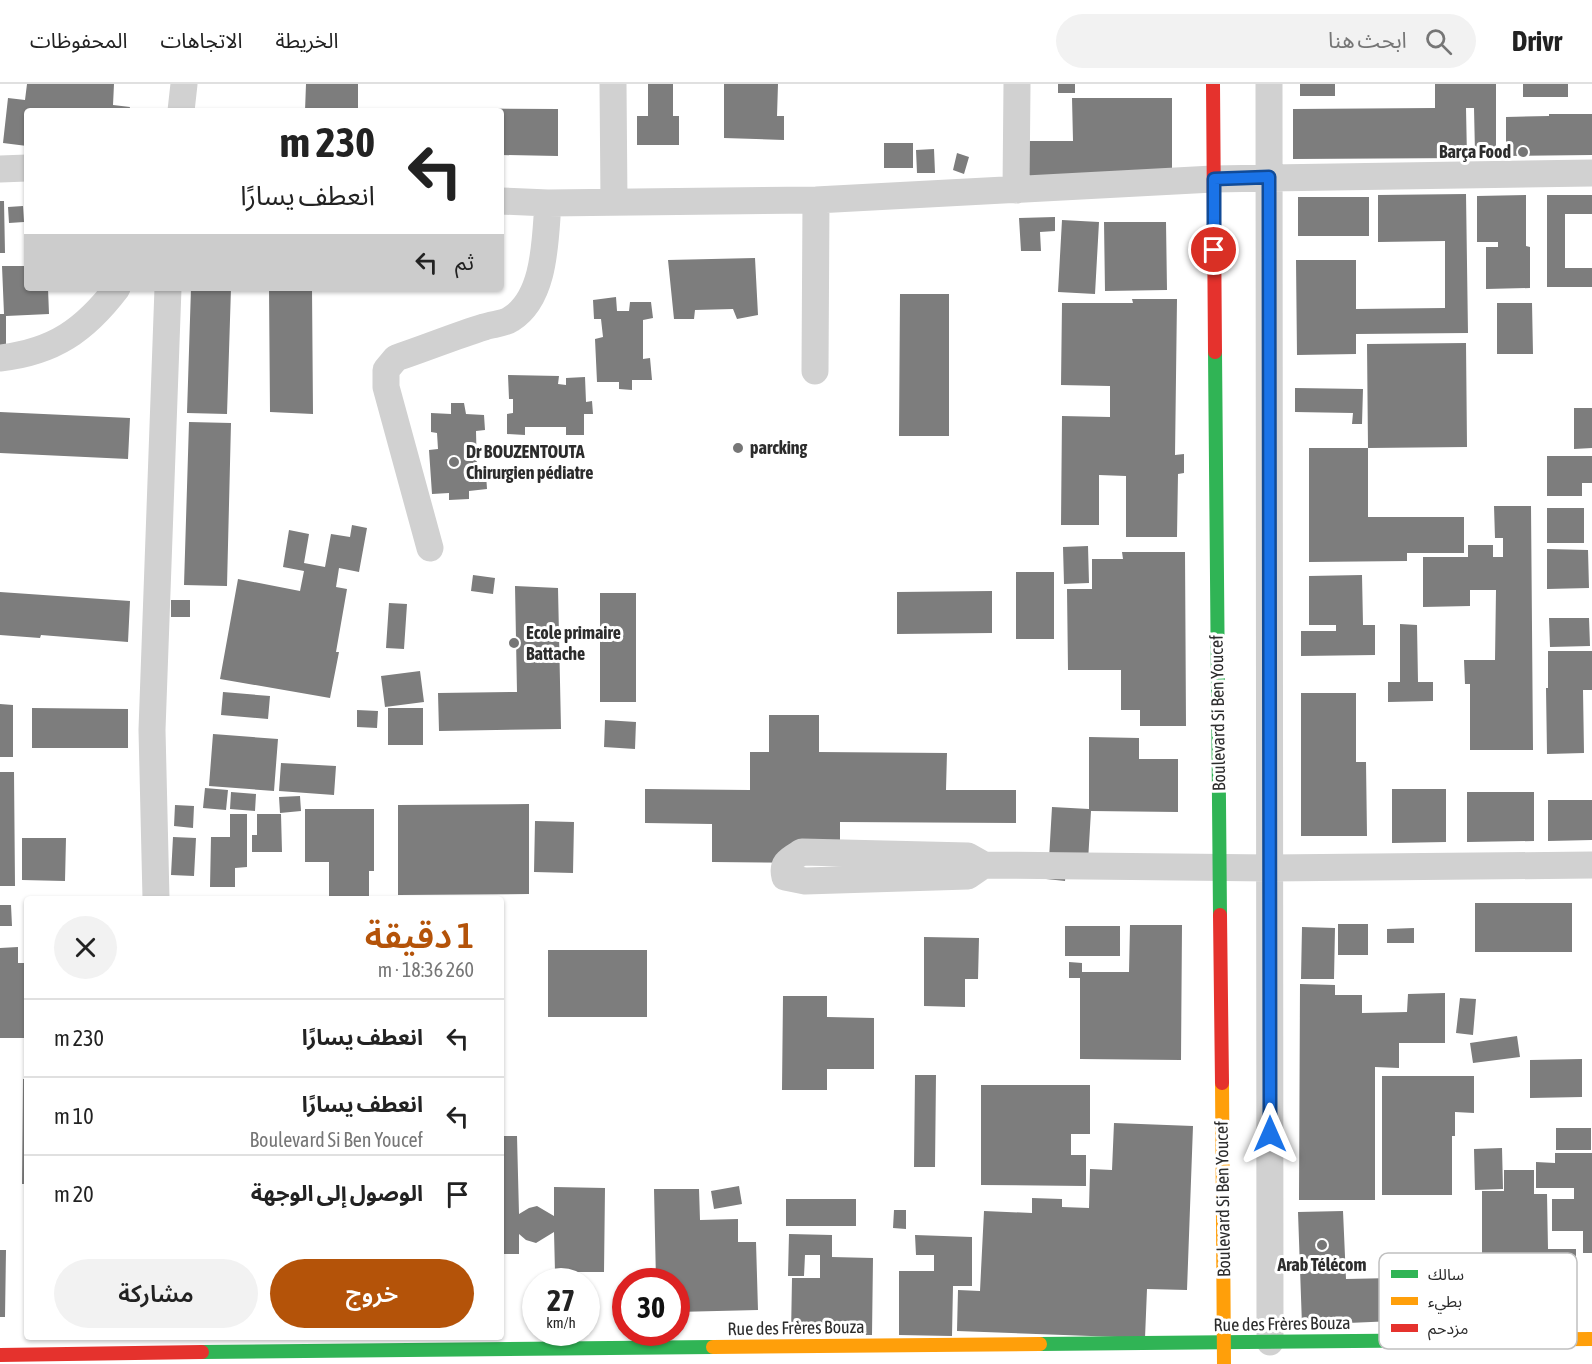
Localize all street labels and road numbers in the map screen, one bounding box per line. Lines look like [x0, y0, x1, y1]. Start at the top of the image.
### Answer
street label: Boulevard Si Ben Youcef [1206, 635, 1229, 791]
street label: Boulevard Si Ben Youcef [1211, 1121, 1234, 1277]
street label: Rue des Frères Bouza [1213, 1312, 1351, 1335]
street label: Rue des Frères Bouza [727, 1316, 865, 1339]

